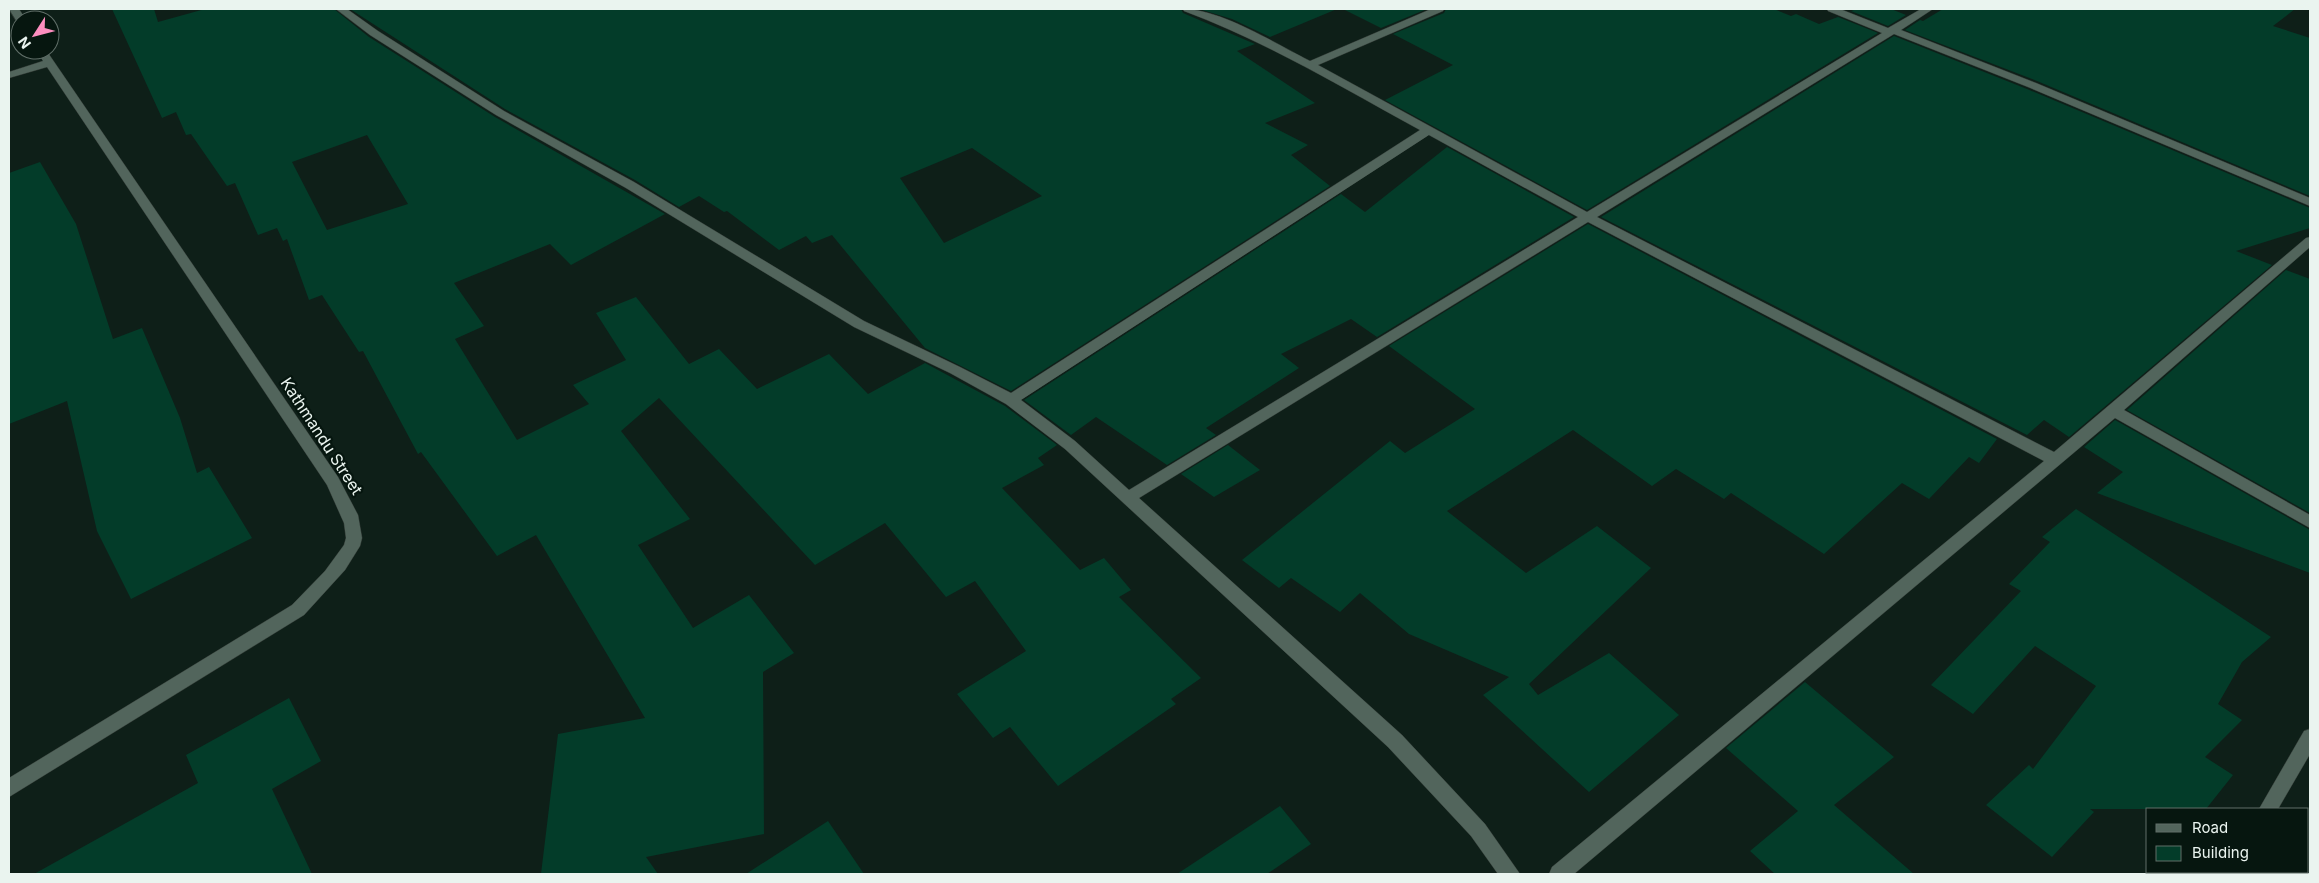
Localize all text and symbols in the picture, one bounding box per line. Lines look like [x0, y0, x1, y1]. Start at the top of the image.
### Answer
north arrow [10, 10, 60, 60]
text: N [14, 34, 34, 52]
street label: Kathmandu Street [277, 374, 367, 498]
legend [2146, 808, 2309, 873]
text: Road [2192, 818, 2228, 837]
text: Building [2192, 843, 2249, 862]

